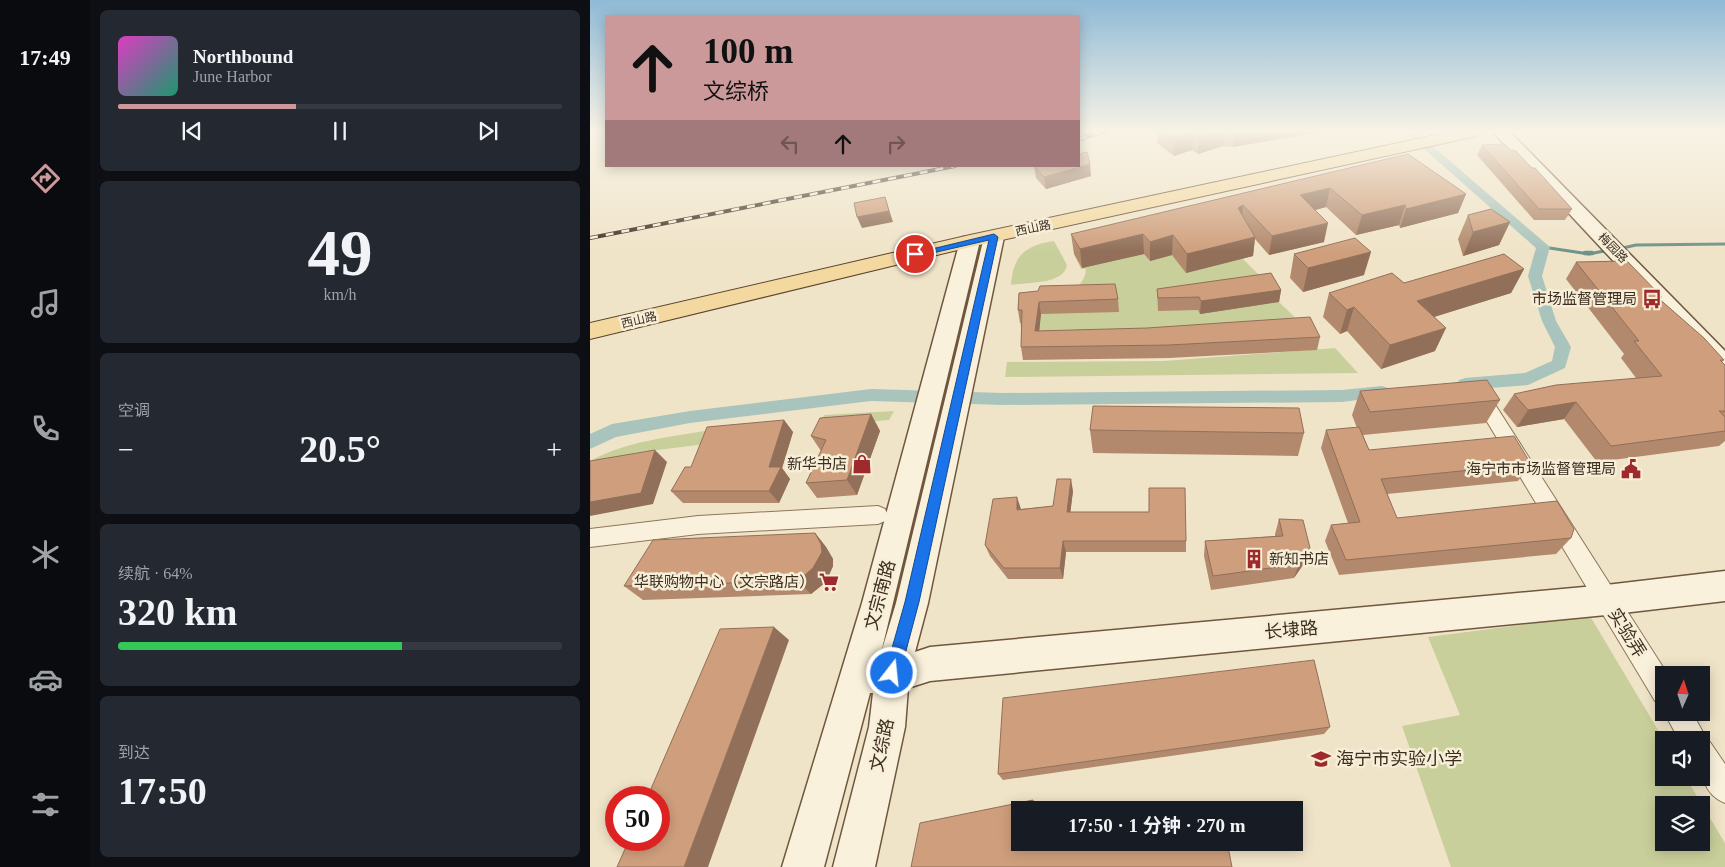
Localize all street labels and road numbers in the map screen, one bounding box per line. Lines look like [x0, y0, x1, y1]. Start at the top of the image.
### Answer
street label: 西山路 [1014, 217, 1052, 239]
street label: 梅园路 [1595, 230, 1631, 266]
street label: 西山路 [620, 309, 658, 331]
street label: 文宗南路 [861, 558, 899, 632]
street label: 实验弄 [1604, 605, 1650, 661]
street label: 长埭路 [1263, 618, 1319, 642]
street label: 文综路 [867, 717, 897, 773]

